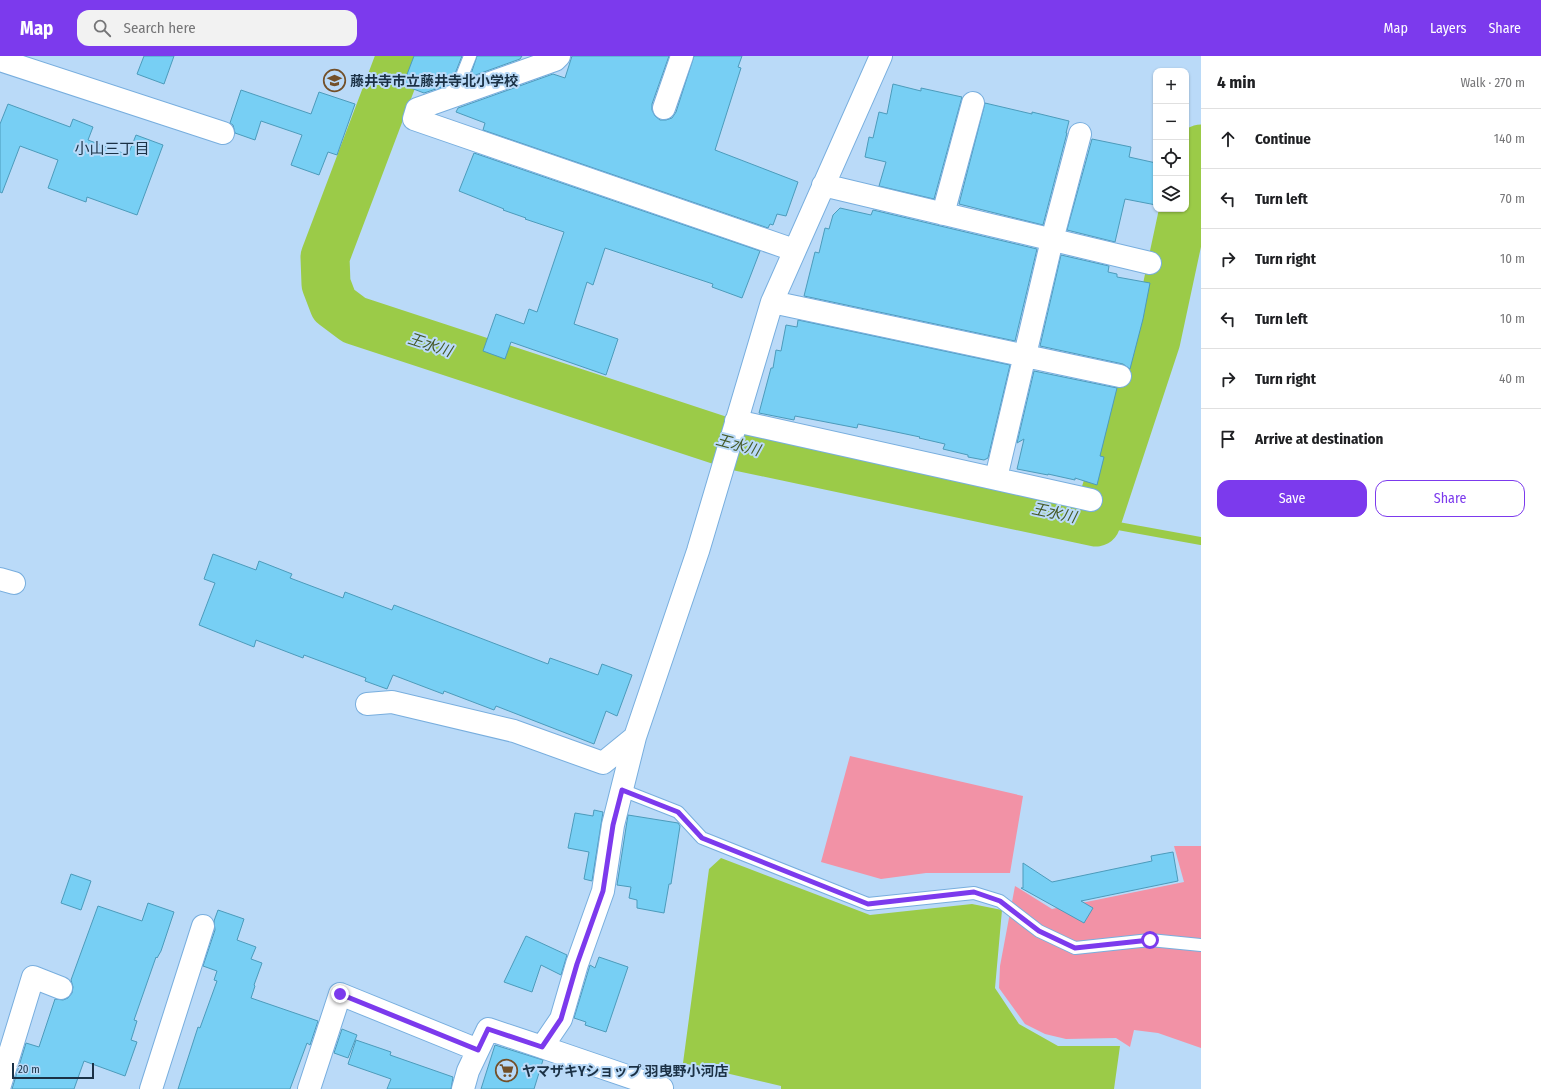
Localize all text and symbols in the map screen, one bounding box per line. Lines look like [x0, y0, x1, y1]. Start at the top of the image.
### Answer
search box [77, 10, 357, 46]
text: Map [20, 17, 53, 40]
icon: search [91, 17, 113, 39]
text: Search here [123, 19, 196, 37]
text: Map [1384, 20, 1408, 37]
text: Layers [1430, 20, 1466, 37]
text: Share [1488, 20, 1521, 37]
school or university icon: 藤井寺市立藤井寺北小学校 [321, 68, 347, 94]
map controls [1153, 68, 1189, 212]
button: + [1153, 68, 1189, 104]
text: 4 min [1217, 72, 1256, 93]
place label: 藤井寺市立藤井寺北小学校 [350, 73, 518, 90]
text: Walk · 270 m [1460, 75, 1525, 90]
button: − [1153, 104, 1189, 140]
icon: ahead [1217, 128, 1239, 150]
text: Continue [1255, 130, 1311, 148]
text: 140 m [1494, 131, 1525, 146]
district label: 小山三丁目 [74, 140, 150, 158]
button: locate [1153, 140, 1189, 176]
button: layers [1153, 176, 1189, 212]
icon: left [1217, 188, 1239, 210]
text: Turn left [1255, 190, 1308, 208]
text: 70 m [1500, 191, 1525, 206]
icon: right [1217, 248, 1239, 270]
text: Turn right [1255, 250, 1316, 268]
text: 10 m [1500, 251, 1525, 266]
icon: left [1217, 308, 1239, 330]
text: Turn left [1255, 310, 1308, 328]
text: 10 m [1500, 311, 1525, 326]
water label: 王水川 [406, 329, 456, 361]
icon: right [1217, 368, 1239, 390]
text: Turn right [1255, 370, 1316, 388]
text: 40 m [1499, 371, 1525, 386]
icon: arrive [1217, 428, 1239, 450]
water label: 王水川 [714, 430, 764, 460]
text: Arrive at destination [1255, 430, 1383, 448]
button: Save [1217, 480, 1367, 517]
button: Share [1375, 480, 1525, 517]
water label: 王水川 [1030, 500, 1080, 527]
route start [1141, 931, 1159, 949]
route end [331, 985, 349, 1003]
supermarket icon: ヤマザキYショップ 羽曳野小河店 [493, 1058, 519, 1084]
scale bar [12, 1061, 94, 1080]
text: 20 m [18, 1063, 40, 1076]
place label: ヤマザキYショップ 羽曳野小河店 [522, 1063, 729, 1080]

